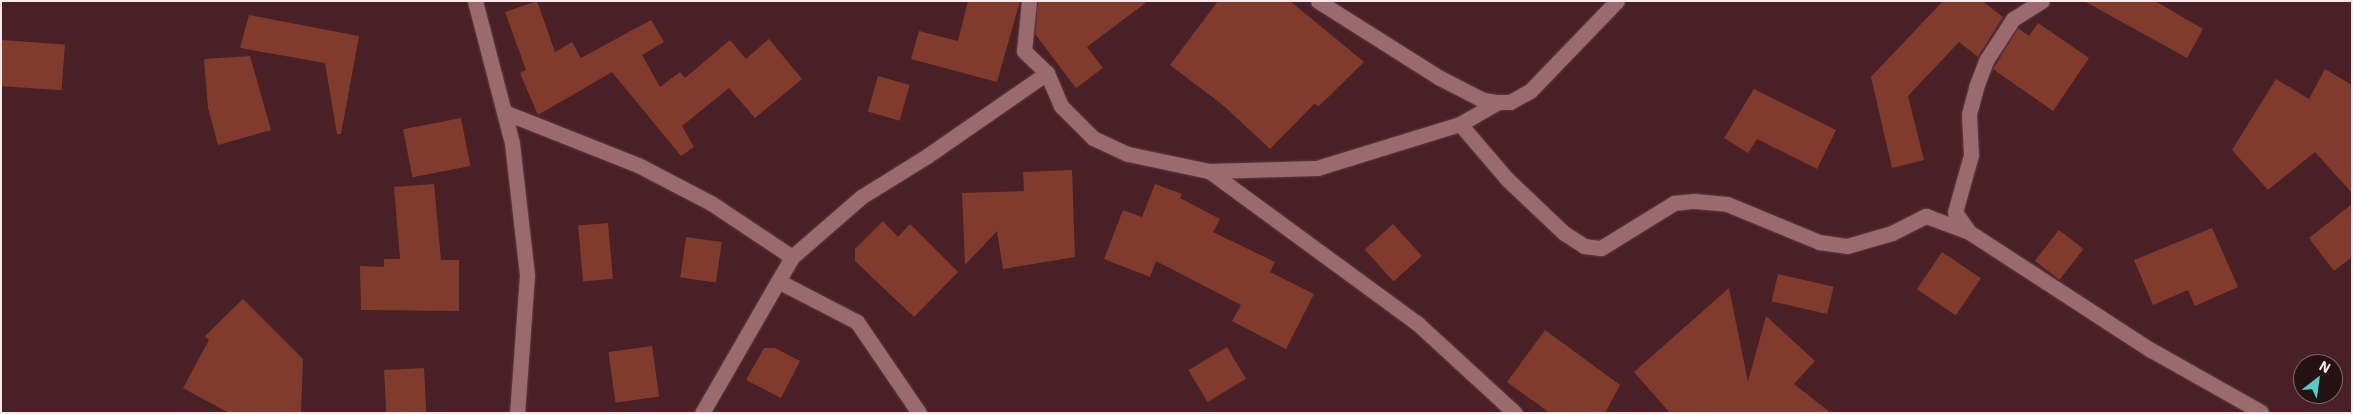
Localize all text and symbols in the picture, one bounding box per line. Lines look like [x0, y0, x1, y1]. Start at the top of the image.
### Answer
north arrow [2293, 354, 2343, 404]
text: N [2316, 357, 2334, 377]

